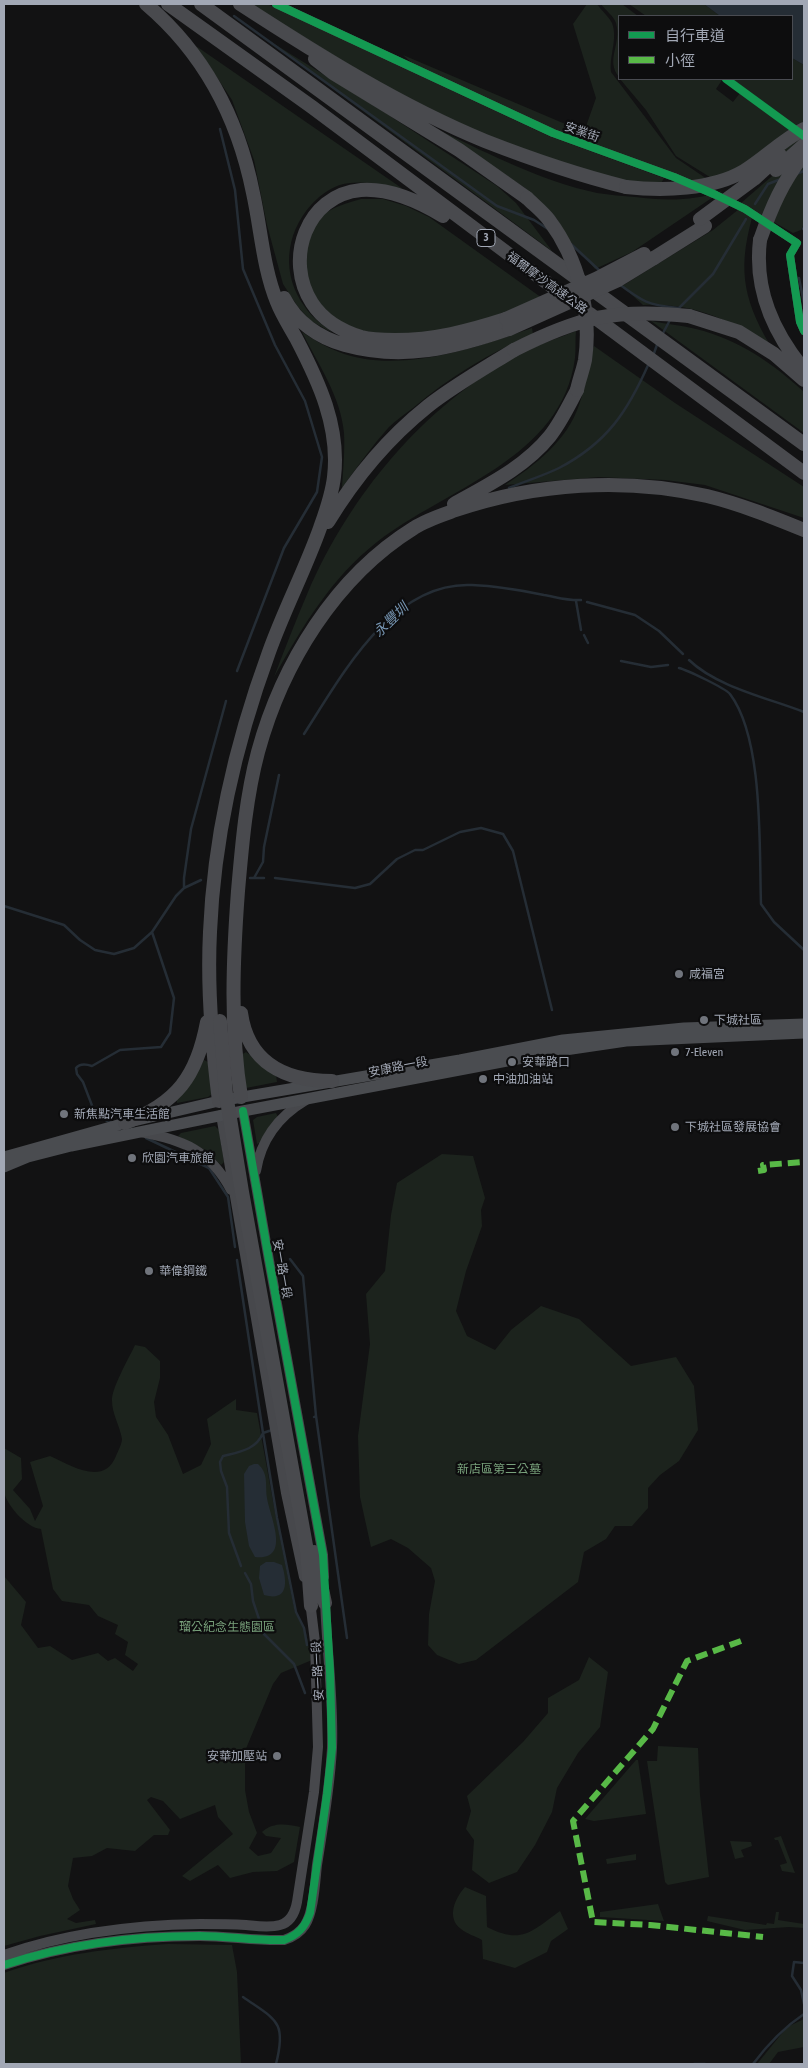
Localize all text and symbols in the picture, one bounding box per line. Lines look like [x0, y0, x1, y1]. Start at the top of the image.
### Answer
legend [618, 15, 793, 80]
text: 自行車道 [665, 27, 725, 44]
text: 小徑 [665, 52, 695, 69]
street label: 安業街 [563, 119, 601, 145]
road number: 3 [477, 230, 495, 247]
street label: 福爾摩沙高速公路 [504, 249, 590, 317]
water label: 永豐圳 [370, 599, 412, 641]
place label: 咸福宮 [689, 967, 725, 981]
marker: 咸福宮 [673, 968, 685, 980]
place label: 下城社區 [714, 1013, 762, 1027]
marker: 下城社區 [698, 1014, 710, 1026]
place label: 7-Eleven [685, 1045, 723, 1059]
marker: 7-Eleven [669, 1046, 681, 1058]
street label: 安康路一段 [367, 1054, 429, 1080]
place label: 安華路口 [522, 1055, 570, 1069]
marker: 安華路口 [506, 1056, 518, 1068]
place label: 中油加油站 [493, 1072, 553, 1086]
marker: 中油加油站 [477, 1073, 489, 1085]
place label: 新焦點汽車生活館 [74, 1107, 170, 1121]
marker: 新焦點汽車生活館 [58, 1108, 70, 1120]
place label: 下城社區發展協會 [685, 1120, 781, 1134]
marker: 下城社區發展協會 [669, 1121, 681, 1133]
place label: 欣園汽車旅館 [142, 1151, 214, 1165]
marker: 欣園汽車旅館 [126, 1152, 138, 1164]
street label: 安一路一段 [270, 1238, 294, 1300]
place label: 華偉鋼鐵 [159, 1264, 207, 1278]
marker: 華偉鋼鐵 [143, 1265, 155, 1277]
park label: 新店區第三公墓 [457, 1462, 541, 1476]
park label: 瑠公紀念生態園區 [179, 1620, 275, 1634]
street label: 安一路一段 [309, 1641, 327, 1701]
place label: 安華加壓站 [207, 1749, 267, 1763]
marker: 安華加壓站 [271, 1750, 283, 1762]

